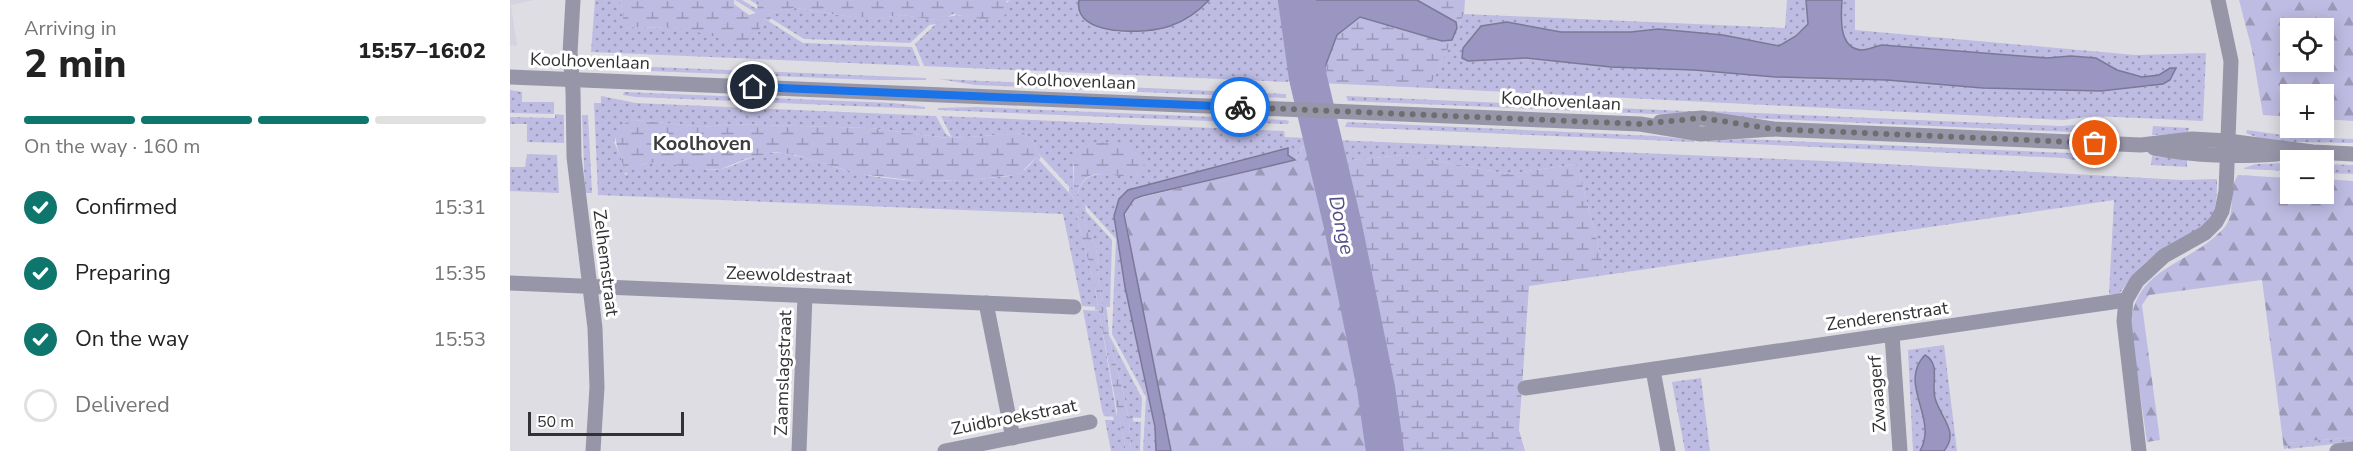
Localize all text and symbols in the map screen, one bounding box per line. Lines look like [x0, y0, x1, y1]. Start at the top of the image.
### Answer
text: Arriving in [24, 15, 117, 42]
map controls [2280, 18, 2334, 204]
button: locate [2280, 18, 2334, 72]
text: 15:57–16:02 [358, 36, 486, 66]
text: 2 min [24, 38, 127, 91]
street label: Koolhovenlaan [530, 47, 650, 75]
pin [727, 61, 778, 112]
street label: Koolhovenlaan [1016, 67, 1136, 95]
icon: home [736, 70, 769, 103]
courier [1210, 77, 1270, 137]
button: + [2280, 84, 2334, 138]
street label: Koolhovenlaan [1500, 86, 1622, 116]
icon: bike [1224, 91, 1257, 124]
pin [2069, 117, 2120, 168]
icon: bag [2078, 126, 2111, 159]
district label: Koolhoven [653, 130, 751, 157]
text: On the way · 160 m [24, 133, 200, 160]
button: − [2280, 150, 2334, 204]
icon: check [24, 191, 57, 224]
text: Confirmed [75, 192, 177, 222]
water label: Donge [1322, 193, 1361, 257]
text: 15:31 [433, 194, 486, 221]
street label: Zelhemstraat [588, 208, 625, 318]
icon: check [24, 257, 57, 290]
text: Preparing [75, 258, 171, 288]
text: 15:35 [433, 260, 486, 287]
street label: Zeewoldestraat [725, 261, 853, 289]
street label: Zenderenstraat [1824, 295, 1950, 336]
street label: Zaamslagstraat [769, 309, 797, 436]
icon: check [24, 323, 57, 356]
text: On the way [75, 324, 189, 354]
text: 15:53 [433, 326, 486, 353]
street label: Zwaagerf [1862, 354, 1892, 433]
text: Delivered [75, 390, 170, 420]
street label: Zuidbroekstraat [949, 393, 1079, 441]
scale bar [528, 409, 684, 436]
text: 50 m [537, 411, 574, 433]

